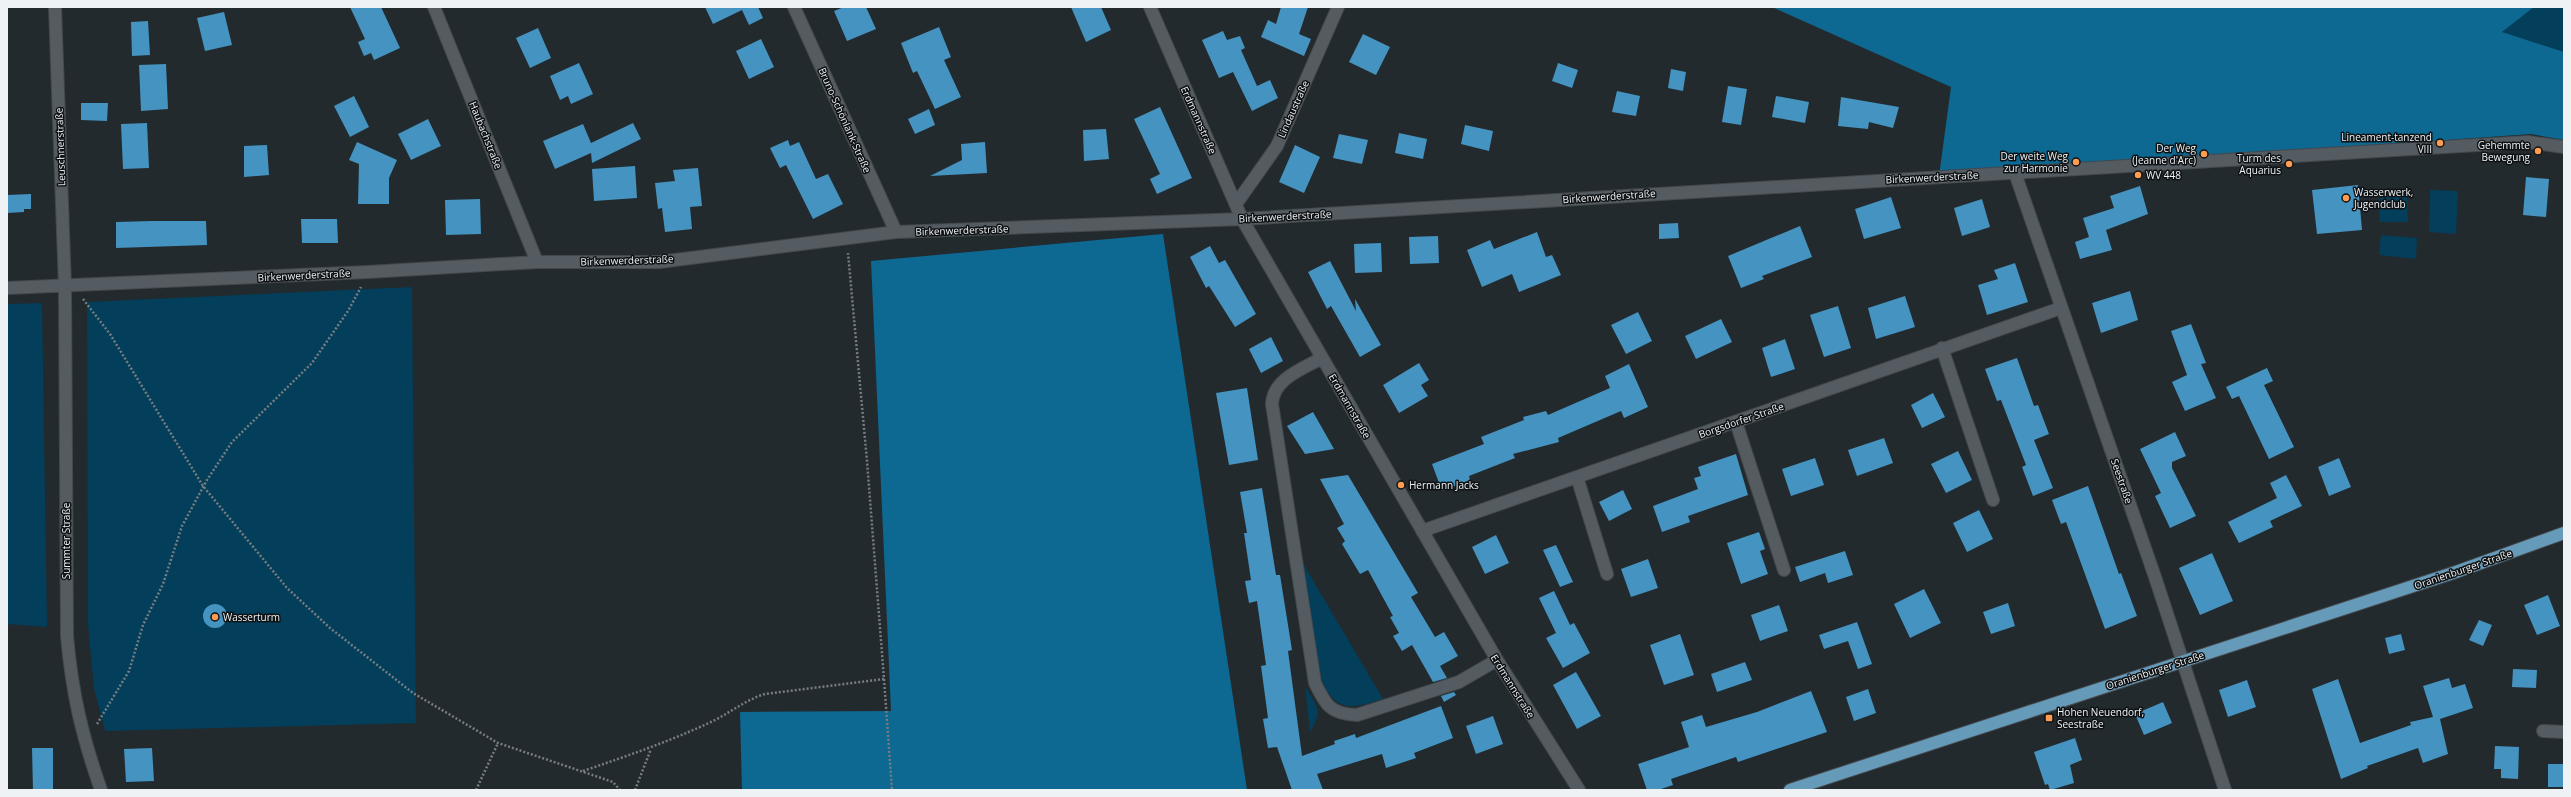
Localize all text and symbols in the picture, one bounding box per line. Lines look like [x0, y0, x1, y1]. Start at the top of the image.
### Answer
street label: Bruno-Schönlank-Straße [815, 65, 875, 175]
street label: Lindaustraße [1274, 78, 1312, 140]
street label: Erdmannstraße [1178, 84, 1220, 156]
street label: Haubachstraße [466, 99, 506, 171]
street label: Leuschnerstraße [52, 107, 68, 186]
place label: Lineament-tanzend VIII [2341, 130, 2432, 156]
marker: Lineament-tanzend VIII [2435, 138, 2445, 148]
place label: Gehemmte Bewegung [2478, 138, 2531, 164]
place label: Der Weg (Jeanne d'Arc) [2132, 141, 2197, 167]
marker: Gehemmte Bewegung [2533, 146, 2543, 156]
place label: Der weite Weg zur Harmonie [2001, 149, 2069, 175]
marker: Der Weg (Jeanne d'Arc) [2199, 149, 2209, 159]
place label: Turm des Aquarius [2237, 151, 2281, 177]
marker: Der weite Weg zur Harmonie [2071, 157, 2081, 167]
marker: Turm des Aquarius [2284, 159, 2294, 169]
street label: Birkenwerderstraße [1885, 168, 1979, 186]
place label: WV 448 [2146, 168, 2181, 182]
marker: WV 448 [2133, 170, 2143, 180]
place label: Wasserwerk, Jugendclub [2353, 185, 2413, 211]
street label: Birkenwerderstraße [1562, 186, 1656, 206]
marker: Wasserwerk, Jugendclub [2341, 193, 2351, 203]
street label: Birkenwerderstraße [1238, 207, 1332, 225]
street label: Birkenwerderstraße [915, 221, 1009, 239]
street label: Birkenwerderstraße [580, 251, 674, 269]
street label: Birkenwerderstraße [257, 266, 351, 284]
street label: Erdmannstraße [1326, 371, 1374, 441]
street label: Borgsdorfer Straße [1697, 399, 1786, 441]
street label: Seestraße [2108, 457, 2136, 506]
place label: Hermann Jacks [1409, 478, 1479, 492]
marker: Hermann Jacks [1396, 480, 1406, 490]
street label: Summter Straße [59, 502, 73, 579]
street label: Oranienburger Straße [2412, 546, 2514, 592]
place label: Wasserturm [223, 610, 280, 624]
marker: Wasserturm [210, 612, 220, 622]
street label: Oranienburger Straße [2104, 647, 2206, 692]
street label: Erdmannstraße [1488, 651, 1538, 721]
place label: Hohen Neuendorf, Seestraße [2057, 705, 2144, 731]
marker: Hohen Neuendorf, Seestraße [2044, 713, 2054, 723]

